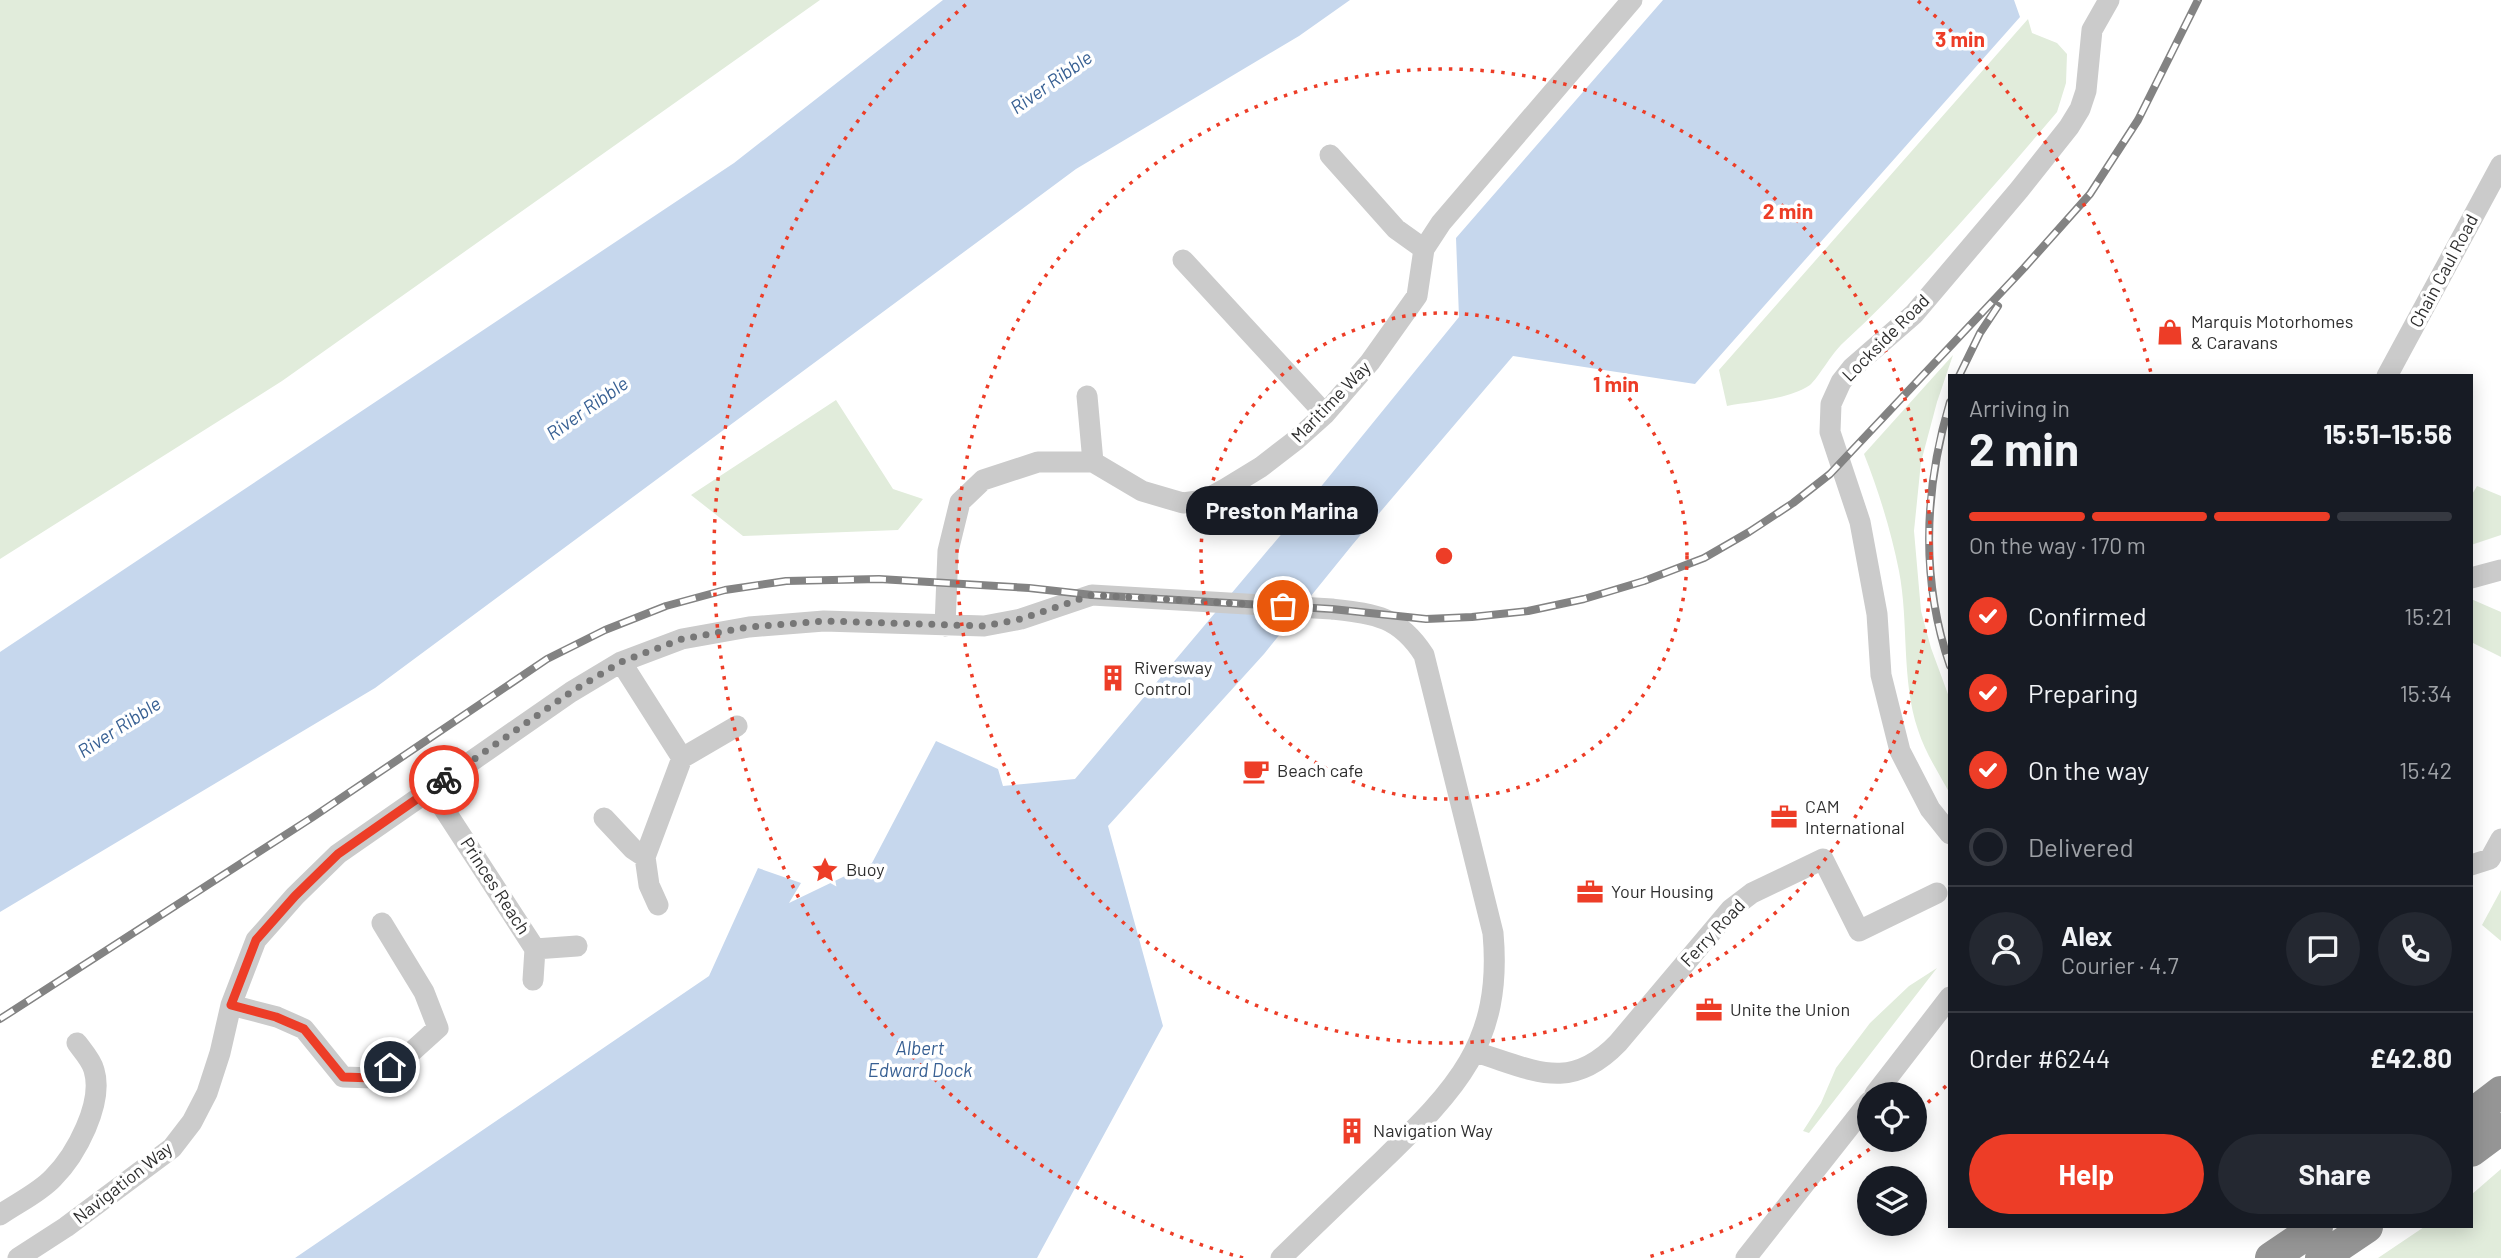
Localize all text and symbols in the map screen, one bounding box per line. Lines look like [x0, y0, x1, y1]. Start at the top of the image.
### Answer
text: 3 min [1935, 26, 1985, 51]
water label: River Ribble [1005, 45, 1096, 118]
text: 2 min [1763, 198, 1813, 223]
street label: Chain Caul Road [2404, 210, 2482, 331]
street label: Lockside Road [1837, 289, 1934, 386]
place label: Marquis Motorhomes & Caravans [2191, 310, 2353, 353]
shop icon: Marquis Motorhomes & Caravans [2155, 317, 2185, 347]
street label: Maritime Way [1286, 356, 1375, 447]
water label: River Ribble [541, 371, 632, 444]
text: 1 min [1593, 371, 1639, 396]
text: Arriving in [1969, 394, 2070, 422]
text: 15:51–15:56 [2323, 418, 2452, 449]
text: 2 min [1969, 420, 2079, 475]
callout: Preston Marina [1187, 487, 1379, 536]
text: Preston Marina [1206, 496, 1358, 524]
text: On the way · 170 m [1969, 531, 2146, 559]
centre of rings [1432, 544, 1456, 568]
pin [1253, 576, 1313, 636]
icon: bag [1264, 587, 1302, 625]
icon: check [1969, 597, 2007, 635]
text: Confirmed [2028, 600, 2147, 631]
text: 15:21 [2404, 602, 2452, 630]
place label: Riversway Control [1134, 656, 1212, 699]
building icon: Riversway Control [1098, 663, 1128, 693]
icon: check [1969, 674, 2007, 712]
text: Preparing [2028, 677, 2138, 708]
text: 15:34 [2400, 679, 2452, 707]
water label: River Ribble [73, 691, 165, 762]
courier [409, 745, 479, 815]
icon: check [1969, 751, 2007, 789]
text: On the way [2028, 754, 2149, 785]
cafe icon: Beach cafe [1241, 756, 1271, 786]
text: 15:42 [2399, 756, 2452, 784]
place label: Beach cafe [1277, 759, 1363, 781]
icon: bike [425, 761, 463, 799]
place label: CAM International [1805, 795, 1905, 838]
office icon: CAM International [1769, 802, 1799, 832]
text: Delivered [2028, 831, 2134, 862]
street label: Princes Reach [456, 833, 535, 938]
place icon: Buoy [810, 855, 840, 885]
place label: Buoy [846, 858, 884, 880]
office icon: Your Housing [1575, 877, 1605, 907]
place label: Your Housing [1611, 880, 1714, 902]
street label: Ferry Road [1675, 894, 1749, 971]
button: person [1969, 912, 2043, 986]
button: chat [2286, 912, 2360, 986]
button: phone [2378, 912, 2452, 986]
text: Alex [2061, 920, 2112, 951]
text: Courier · 4.7 [2061, 951, 2179, 979]
office icon: Unite the Union [1694, 995, 1724, 1025]
place label: Unite the Union [1730, 998, 1850, 1020]
water label: Albert Edward Dock [868, 1036, 973, 1081]
pin [360, 1037, 420, 1097]
text: Order #6244 [1969, 1042, 2110, 1073]
text: £42.80 [2370, 1042, 2452, 1073]
icon: home [371, 1048, 409, 1086]
map controls [1857, 1082, 1927, 1236]
button: locate [1857, 1082, 1927, 1152]
building icon: Navigation Way [1337, 1116, 1367, 1146]
place label: Navigation Way [1373, 1119, 1493, 1141]
button: Help [1969, 1134, 2204, 1214]
button: Share [2218, 1134, 2452, 1214]
street label: Navigation Way [68, 1137, 176, 1228]
button: layers [1857, 1166, 1927, 1236]

